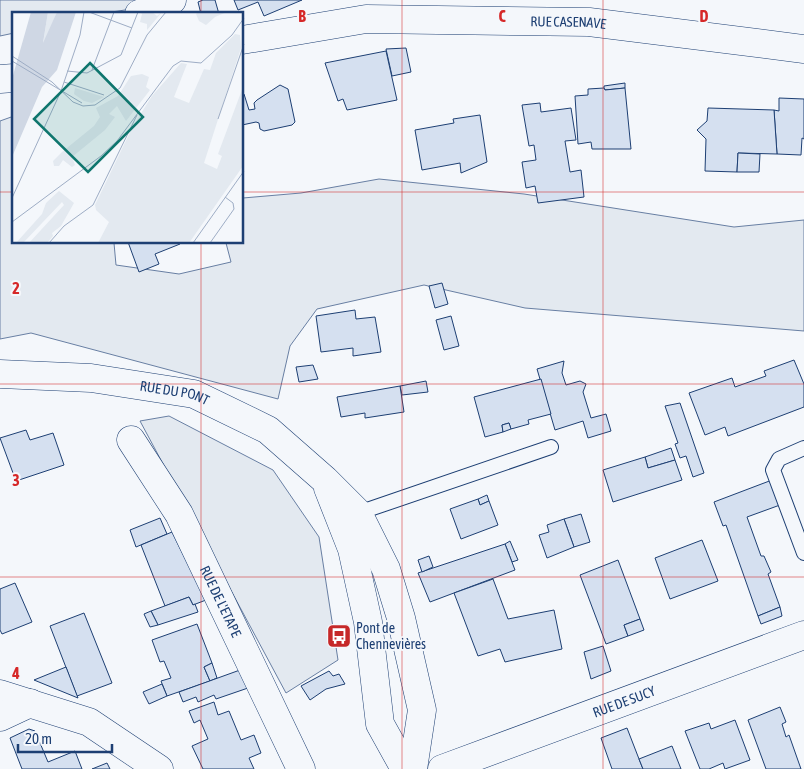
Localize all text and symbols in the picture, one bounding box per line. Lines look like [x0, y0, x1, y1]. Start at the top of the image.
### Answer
text: B [298, 7, 306, 25]
text: C [498, 7, 506, 25]
text: D [700, 7, 709, 25]
inset map [12, 12, 244, 244]
street label: RUE CASENAVE [530, 13, 607, 32]
text: 2 [12, 279, 20, 297]
street label: RUE DU PONT [139, 378, 212, 408]
text: 3 [12, 471, 20, 489]
street label: RUE DE L'ETAPE [197, 563, 245, 640]
place label: Pont de Chennevières [356, 620, 426, 652]
bus stop icon: Pont de Chennevières [326, 623, 352, 649]
text: 4 [11, 664, 20, 682]
street label: RUE DE SUCY [590, 683, 658, 721]
scale bar [18, 722, 111, 754]
text: 20 m [25, 730, 52, 747]

